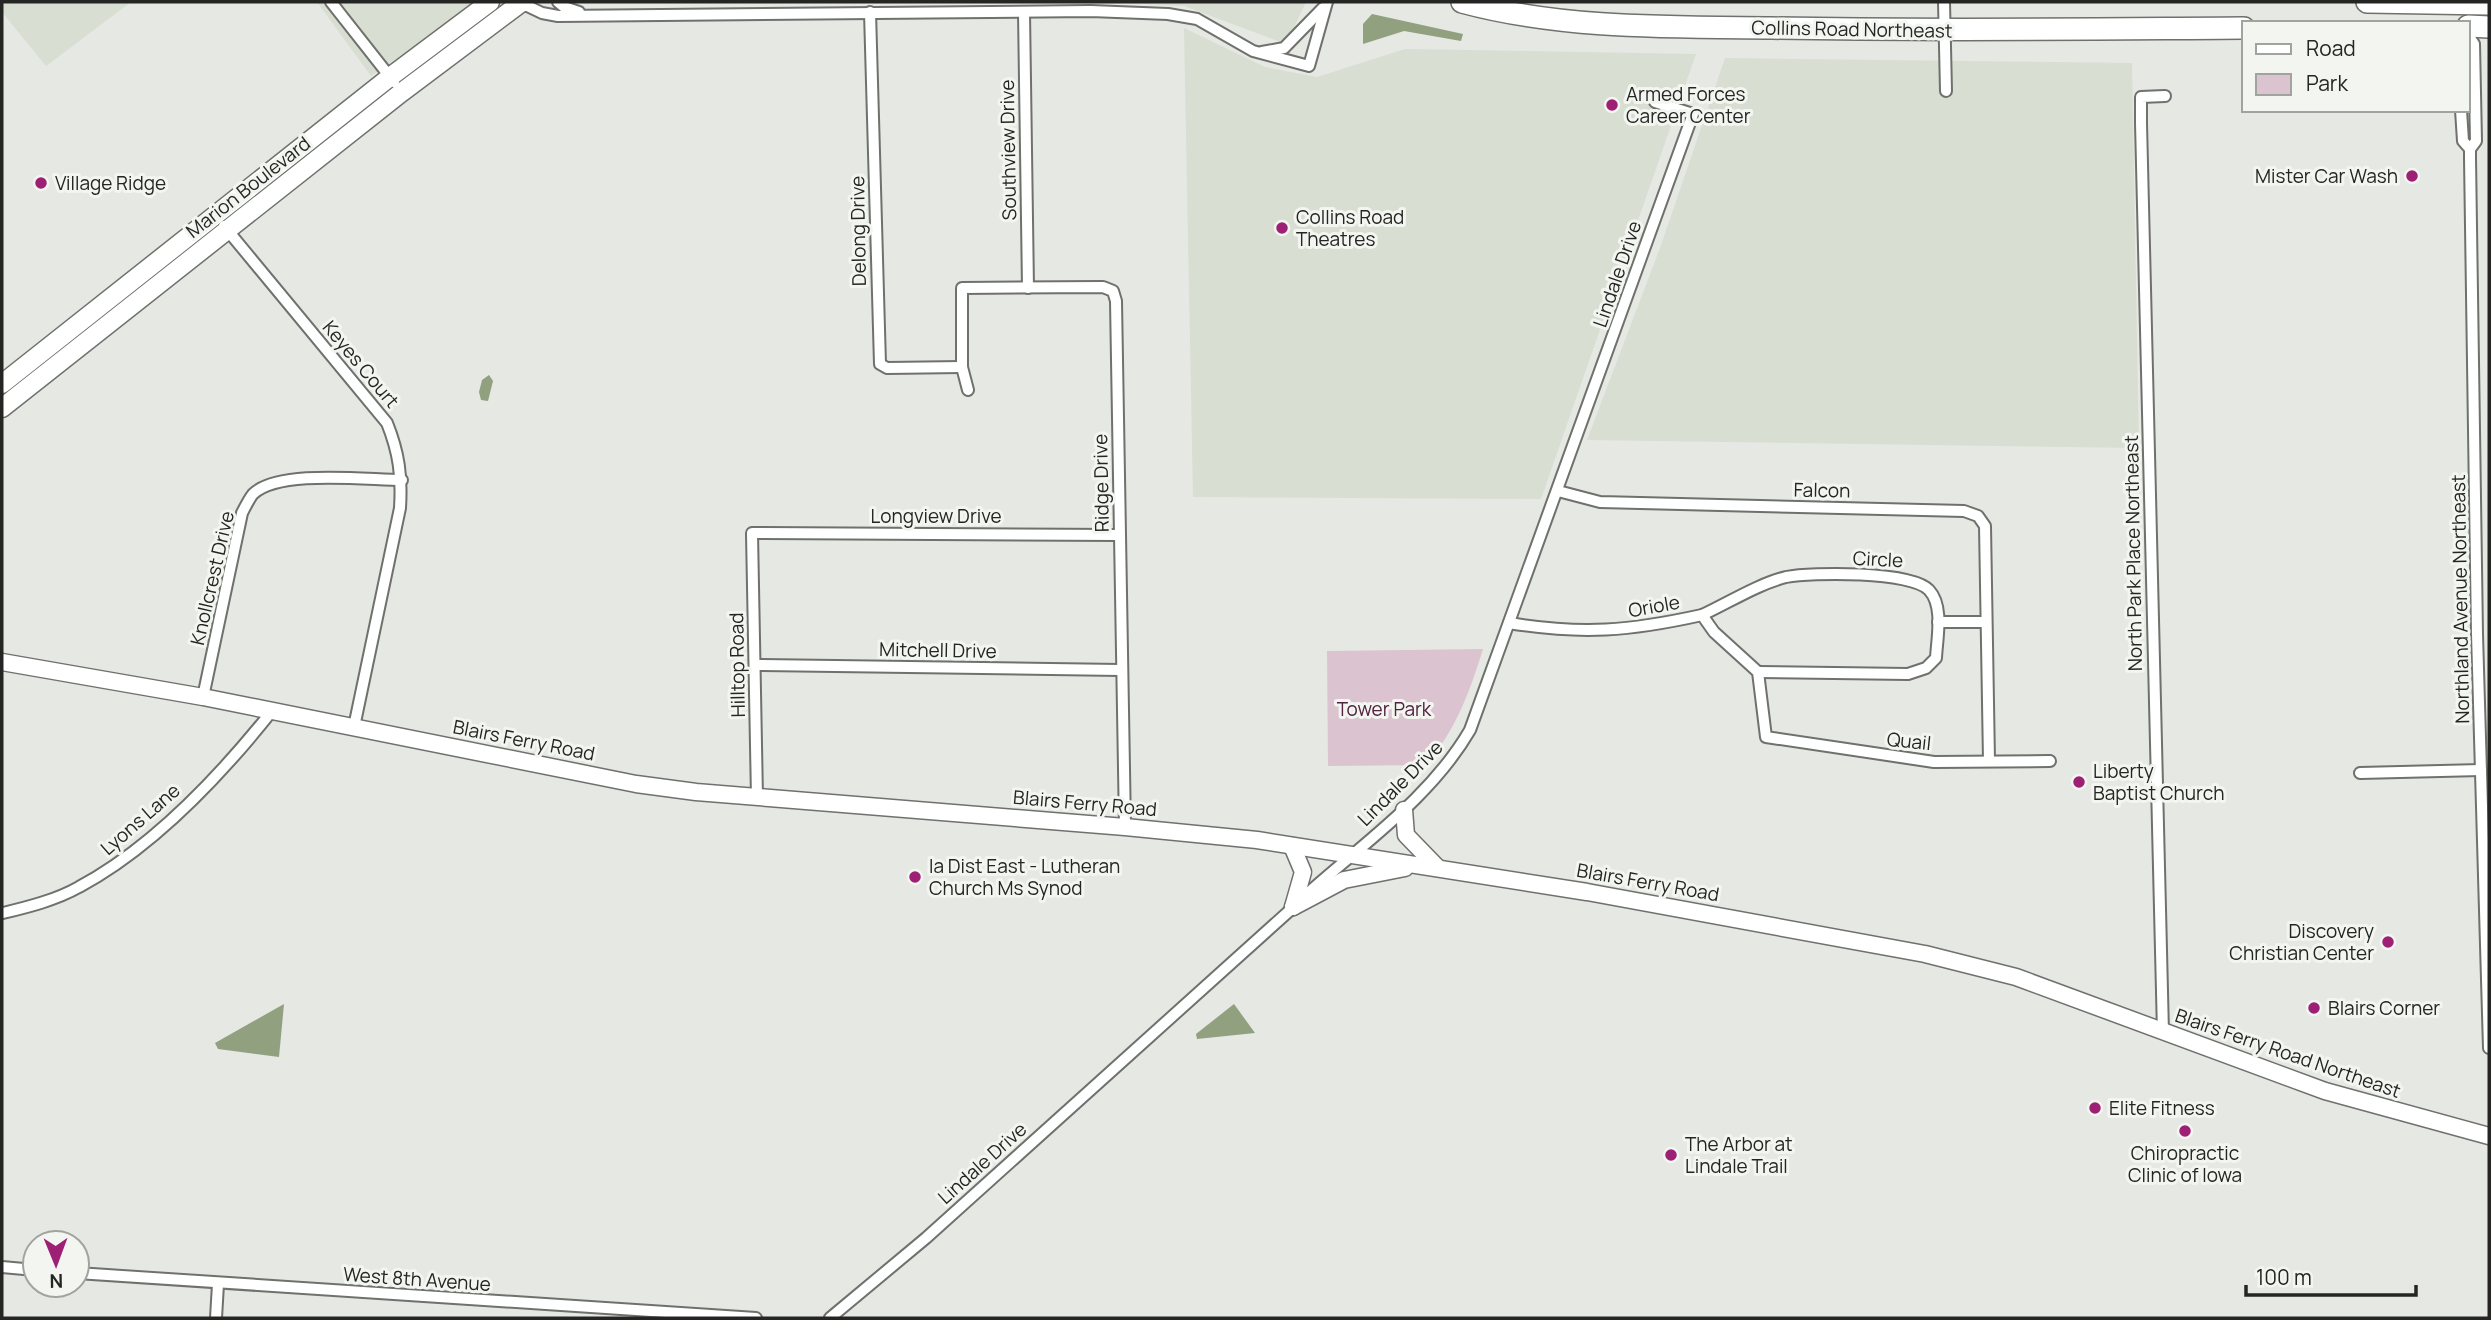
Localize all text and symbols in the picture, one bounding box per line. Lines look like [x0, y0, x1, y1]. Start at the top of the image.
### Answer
street label: Collins Road Northeast [1751, 14, 1953, 44]
legend [2242, 21, 2470, 112]
text: Road [2306, 34, 2356, 62]
text: Park [2306, 69, 2348, 97]
street label: Southview Drive [994, 79, 1022, 221]
place label: Armed Forces Career Center [1626, 81, 1751, 129]
marker: Armed Forces Career Center [1604, 97, 1620, 113]
street label: Marion Boulevard [180, 130, 316, 244]
place label: Mister Car Wash [2255, 163, 2398, 189]
marker: Mister Car Wash [2404, 168, 2420, 184]
place label: Village Ridge [55, 170, 166, 196]
marker: Village Ridge [33, 175, 49, 191]
street label: Delong Drive [844, 176, 872, 286]
place label: Collins Road Theatres [1296, 204, 1404, 252]
street label: Lindale Drive [1587, 217, 1647, 331]
marker: Collins Road Theatres [1274, 220, 1290, 236]
street label: Keyes Court [317, 315, 405, 413]
street label: Ridge Drive [1087, 434, 1115, 532]
street label: North Park Place Northeast [2118, 435, 2148, 671]
street label: Northland Avenue Northeast [2445, 474, 2475, 724]
street label: Falcon [1793, 477, 1851, 503]
street label: Longview Drive [870, 503, 1002, 529]
street label: Knollcrest Drive [184, 508, 240, 648]
street label: Circle [1852, 545, 1904, 573]
street label: Oriole [1626, 589, 1682, 623]
street label: Hilltop Road [723, 612, 751, 718]
street label: Mitchell Drive [879, 636, 997, 664]
park label: Tower Park [1337, 696, 1432, 722]
street label: Blairs Ferry Road [451, 713, 597, 767]
street label: Quail [1886, 726, 1932, 756]
street label: Lindale Drive [1352, 735, 1448, 831]
place label: Liberty Baptist Church [2093, 758, 2225, 806]
marker: Liberty Baptist Church [2071, 774, 2087, 790]
street label: Lyons Lane [95, 777, 185, 861]
street label: Blairs Ferry Road [1012, 784, 1158, 822]
place label: Ia Dist East - Lutheran Church Ms Synod [929, 853, 1120, 901]
street label: Blairs Ferry Road [1575, 857, 1721, 907]
marker: Ia Dist East - Lutheran Church Ms Synod [907, 869, 923, 885]
place label: Discovery Christian Center [2229, 918, 2374, 966]
marker: Discovery Christian Center [2380, 934, 2396, 950]
place label: Blairs Corner [2328, 995, 2440, 1021]
marker: Blairs Corner [2306, 1000, 2322, 1016]
street label: Blairs Ferry Road Northeast [2172, 1002, 2404, 1104]
place label: Elite Fitness [2109, 1095, 2215, 1121]
marker: Elite Fitness [2087, 1100, 2103, 1116]
street label: Lindale Drive [932, 1116, 1032, 1210]
marker: Chiropractic Clinic of Iowa [2177, 1123, 2193, 1139]
place label: The Arbor at Lindale Trail [1685, 1131, 1793, 1179]
place label: Chiropractic Clinic of Iowa [2128, 1140, 2242, 1188]
marker: The Arbor at Lindale Trail [1663, 1147, 1679, 1163]
north arrow [21, 1229, 91, 1299]
scale bar [2246, 1254, 2416, 1298]
street label: West 8th Avenue [342, 1261, 492, 1297]
text: 100 m [2256, 1263, 2312, 1291]
text: N [49, 1268, 63, 1294]

